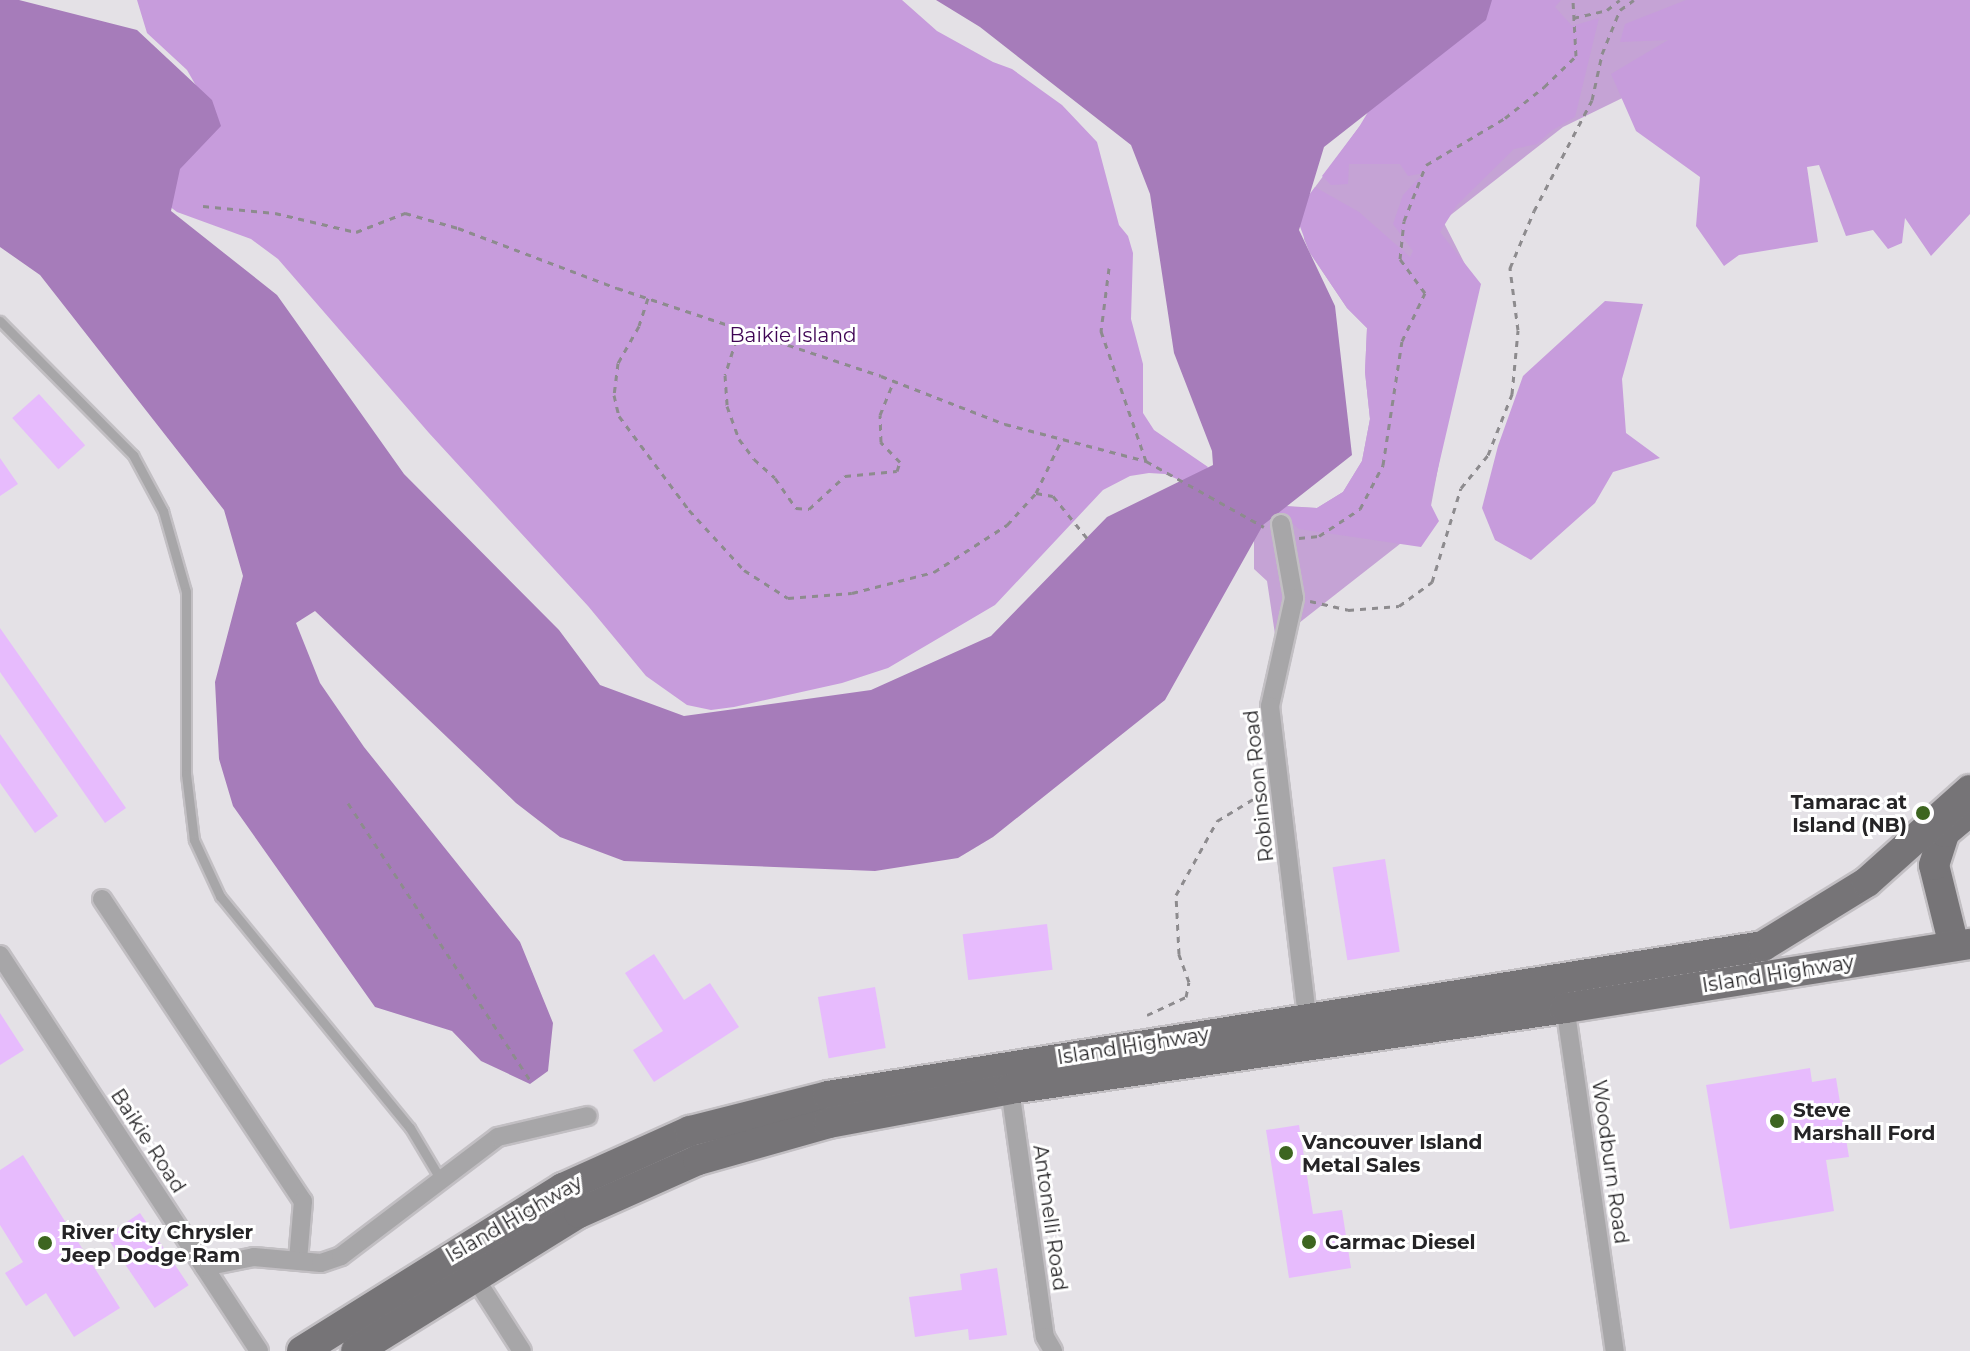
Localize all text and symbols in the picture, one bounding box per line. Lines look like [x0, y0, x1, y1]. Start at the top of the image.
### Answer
park label: Baikie Island [730, 323, 856, 347]
street label: Robinson Road [1239, 709, 1279, 863]
place label: Tamarac at Island (NB) [1791, 790, 1907, 837]
marker: Tamarac at Island (NB) [1914, 804, 1932, 822]
street label: Island Highway [1700, 950, 1856, 998]
street label: Island Highway [1055, 1022, 1211, 1070]
street label: Woodburn Road [1587, 1078, 1633, 1246]
street label: Baikie Road [105, 1084, 191, 1198]
place label: Steve Marshall Ford [1793, 1098, 1935, 1145]
marker: Steve Marshall Ford [1768, 1112, 1786, 1130]
place label: Vancouver Island Metal Sales [1302, 1130, 1482, 1177]
street label: Antonelli Road [1028, 1143, 1072, 1293]
marker: Vancouver Island Metal Sales [1277, 1144, 1295, 1162]
street label: Island Highway [442, 1170, 586, 1268]
place label: River City Chrysler Jeep Dodge Ram [61, 1220, 253, 1267]
place label: Carmac Diesel [1325, 1230, 1476, 1254]
marker: Carmac Diesel [1300, 1233, 1318, 1251]
marker: River City Chrysler Jeep Dodge Ram [36, 1234, 54, 1252]

